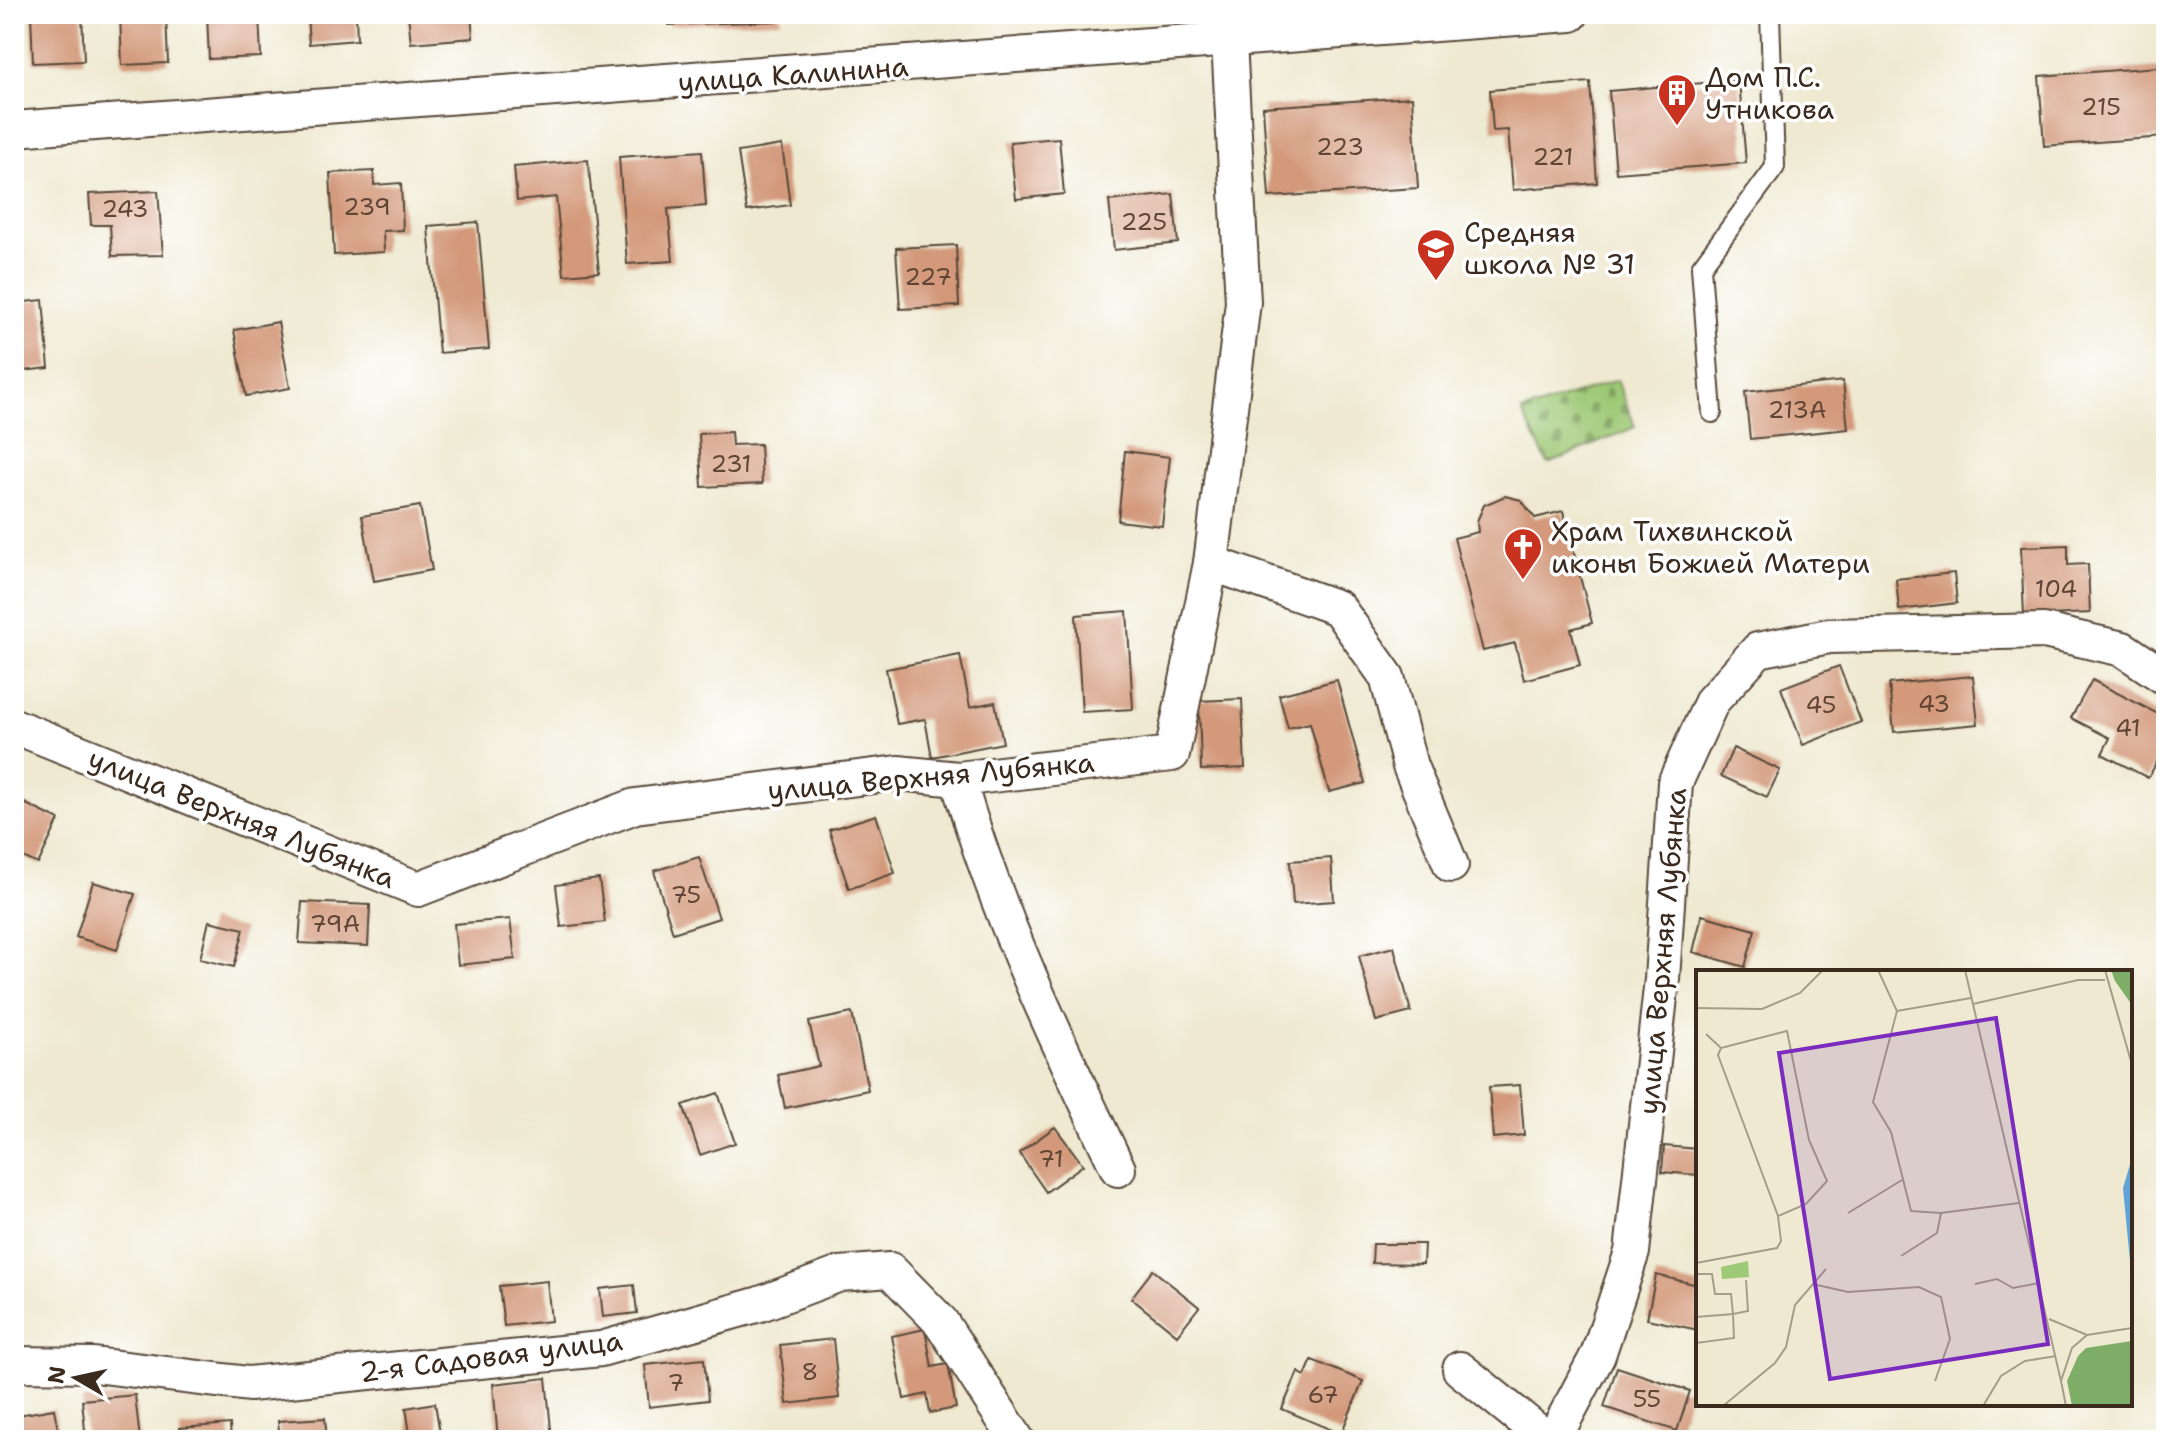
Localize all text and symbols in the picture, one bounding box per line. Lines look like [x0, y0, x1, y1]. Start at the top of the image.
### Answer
street label: улица Калинина [676, 47, 910, 101]
place label: Дом П.С. Утникова [1705, 58, 1834, 128]
building icon: Дом П.С. Утникова [1656, 72, 1698, 127]
house number: 215 [2081, 91, 2121, 123]
house number: 223 [1316, 131, 1364, 163]
house number: 221 [1532, 141, 1574, 173]
house number: 239 [343, 191, 391, 223]
house number: 243 [101, 193, 149, 225]
house number: 225 [1121, 206, 1167, 238]
place label: Средняя школа № 31 [1464, 213, 1635, 283]
school or university icon: Средняя школа № 31 [1415, 227, 1457, 282]
house number: 227 [904, 261, 952, 293]
house number: 213А [1768, 394, 1826, 426]
house number: 231 [710, 448, 752, 480]
place label: Храм Тихвинской иконы Божией Матери [1551, 512, 1870, 582]
church icon: Храм Тихвинской иконы Божией Матери [1502, 526, 1544, 581]
house number: 104 [2035, 573, 2077, 605]
house number: 43 [1918, 688, 1950, 720]
house number: 45 [1806, 689, 1836, 721]
house number: 41 [2115, 712, 2141, 744]
street label: улица Верхняя Лубянка [83, 739, 401, 897]
street label: улица Верхняя Лубянка [766, 743, 1096, 809]
street label: улица Верхняя Лубянка [1629, 786, 1695, 1116]
house number: 75 [671, 879, 701, 911]
house number: 79А [310, 908, 360, 940]
inset map [1696, 970, 2132, 1406]
house number: 71 [1038, 1143, 1064, 1175]
street label: 2-я Садовая улица [357, 1321, 625, 1391]
north arrow [36, 1338, 116, 1418]
house number: 8 [802, 1356, 818, 1388]
text: N [41, 1364, 72, 1386]
house number: 7 [668, 1367, 684, 1399]
house number: 67 [1308, 1379, 1338, 1411]
house number: 55 [1633, 1383, 1661, 1415]

